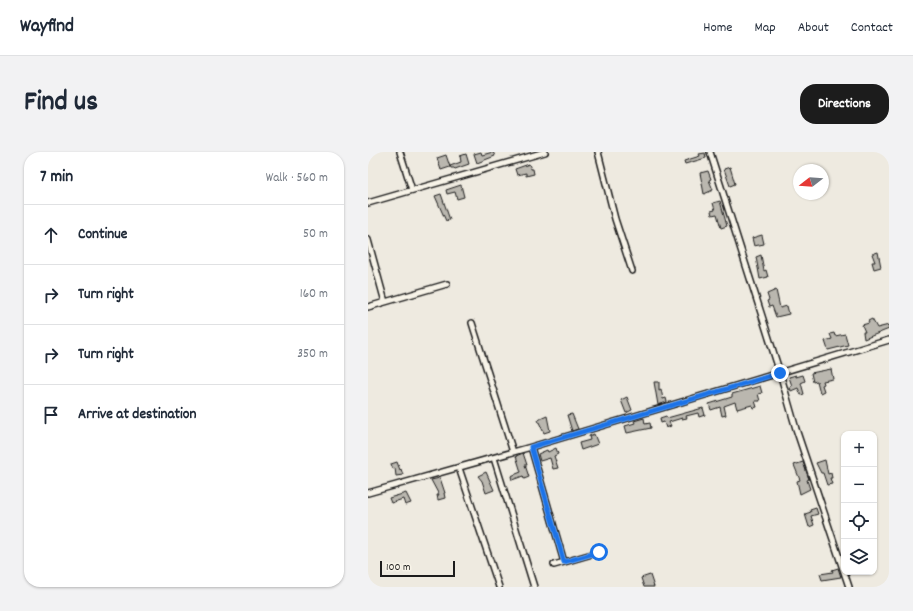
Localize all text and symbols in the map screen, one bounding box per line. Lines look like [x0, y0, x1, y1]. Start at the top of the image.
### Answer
text: Wayfind [20, 14, 74, 41]
text: Home [703, 18, 732, 38]
text: Map [754, 18, 776, 38]
text: About [798, 18, 829, 38]
text: Contact [851, 18, 893, 38]
text: Find us [24, 84, 98, 124]
button: Directions [800, 84, 889, 124]
north arrow [793, 164, 829, 200]
text: 7 min [40, 166, 73, 190]
text: Walk · 560 m [266, 169, 328, 188]
icon: ahead [40, 224, 62, 246]
text: Continue [78, 224, 127, 246]
text: 50 m [303, 225, 328, 244]
icon: right [40, 284, 62, 306]
text: Turn right [78, 284, 134, 306]
text: 160 m [300, 285, 328, 304]
icon: right [40, 344, 62, 366]
text: Turn right [78, 344, 134, 366]
text: 350 m [297, 345, 328, 364]
route end [771, 364, 789, 382]
icon: arrive [40, 404, 62, 426]
text: Arrive at destination [78, 404, 196, 426]
map controls [841, 431, 877, 575]
button: + [841, 431, 877, 467]
button: − [841, 467, 877, 503]
button: locate [841, 503, 877, 539]
button: layers [841, 539, 877, 575]
route start [590, 543, 608, 561]
scale bar [380, 559, 455, 578]
text: 100 m [386, 560, 410, 576]

